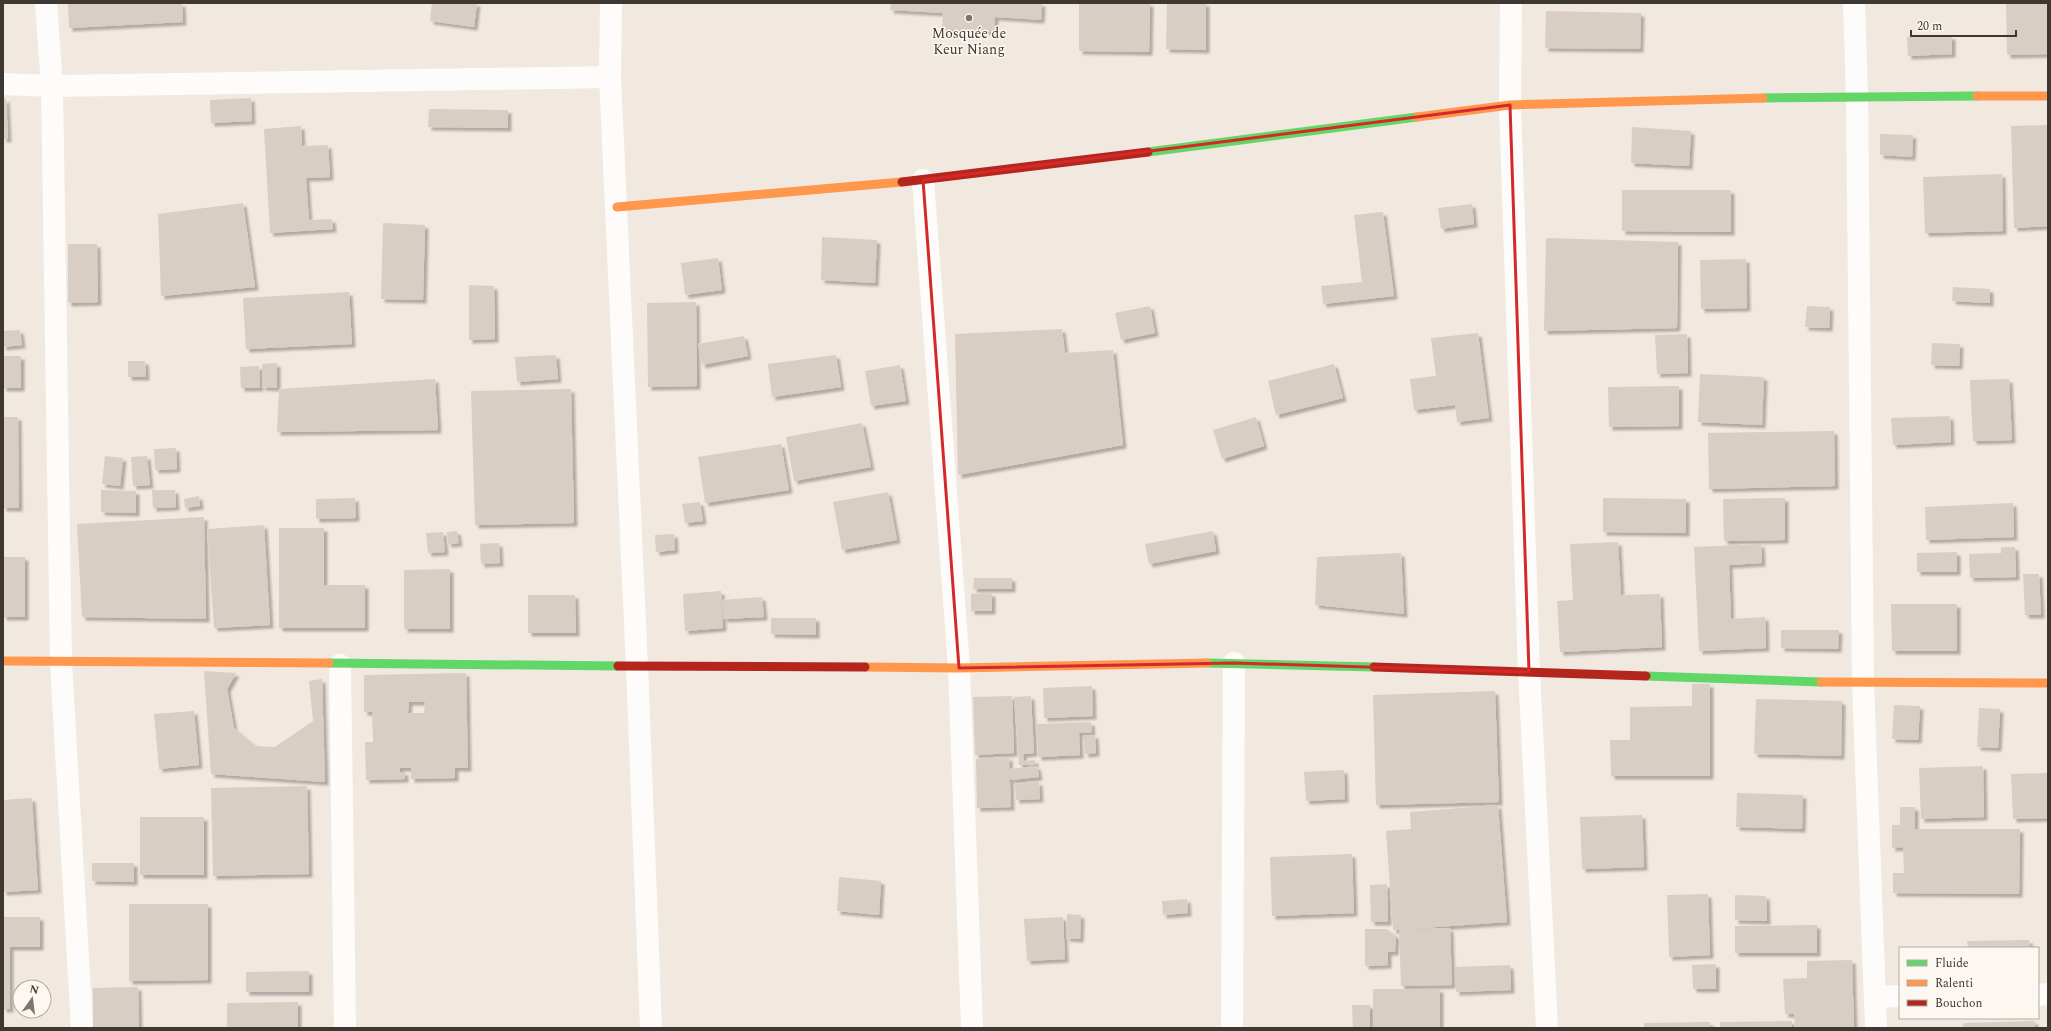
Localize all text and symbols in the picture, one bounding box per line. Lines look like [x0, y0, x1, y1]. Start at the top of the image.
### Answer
scale bar [1911, 12, 2016, 38]
marker: Mosquée de Keur Niang [964, 13, 974, 23]
text: 20 m [1917, 17, 1942, 36]
place label: Mosquée de Keur Niang [932, 23, 1006, 60]
legend [1899, 947, 2039, 1019]
text: Fluide [1935, 954, 1969, 973]
text: Ralenti [1935, 974, 1973, 993]
north arrow [12, 979, 52, 1019]
text: N [28, 980, 41, 999]
text: Bouchon [1935, 994, 1982, 1013]

